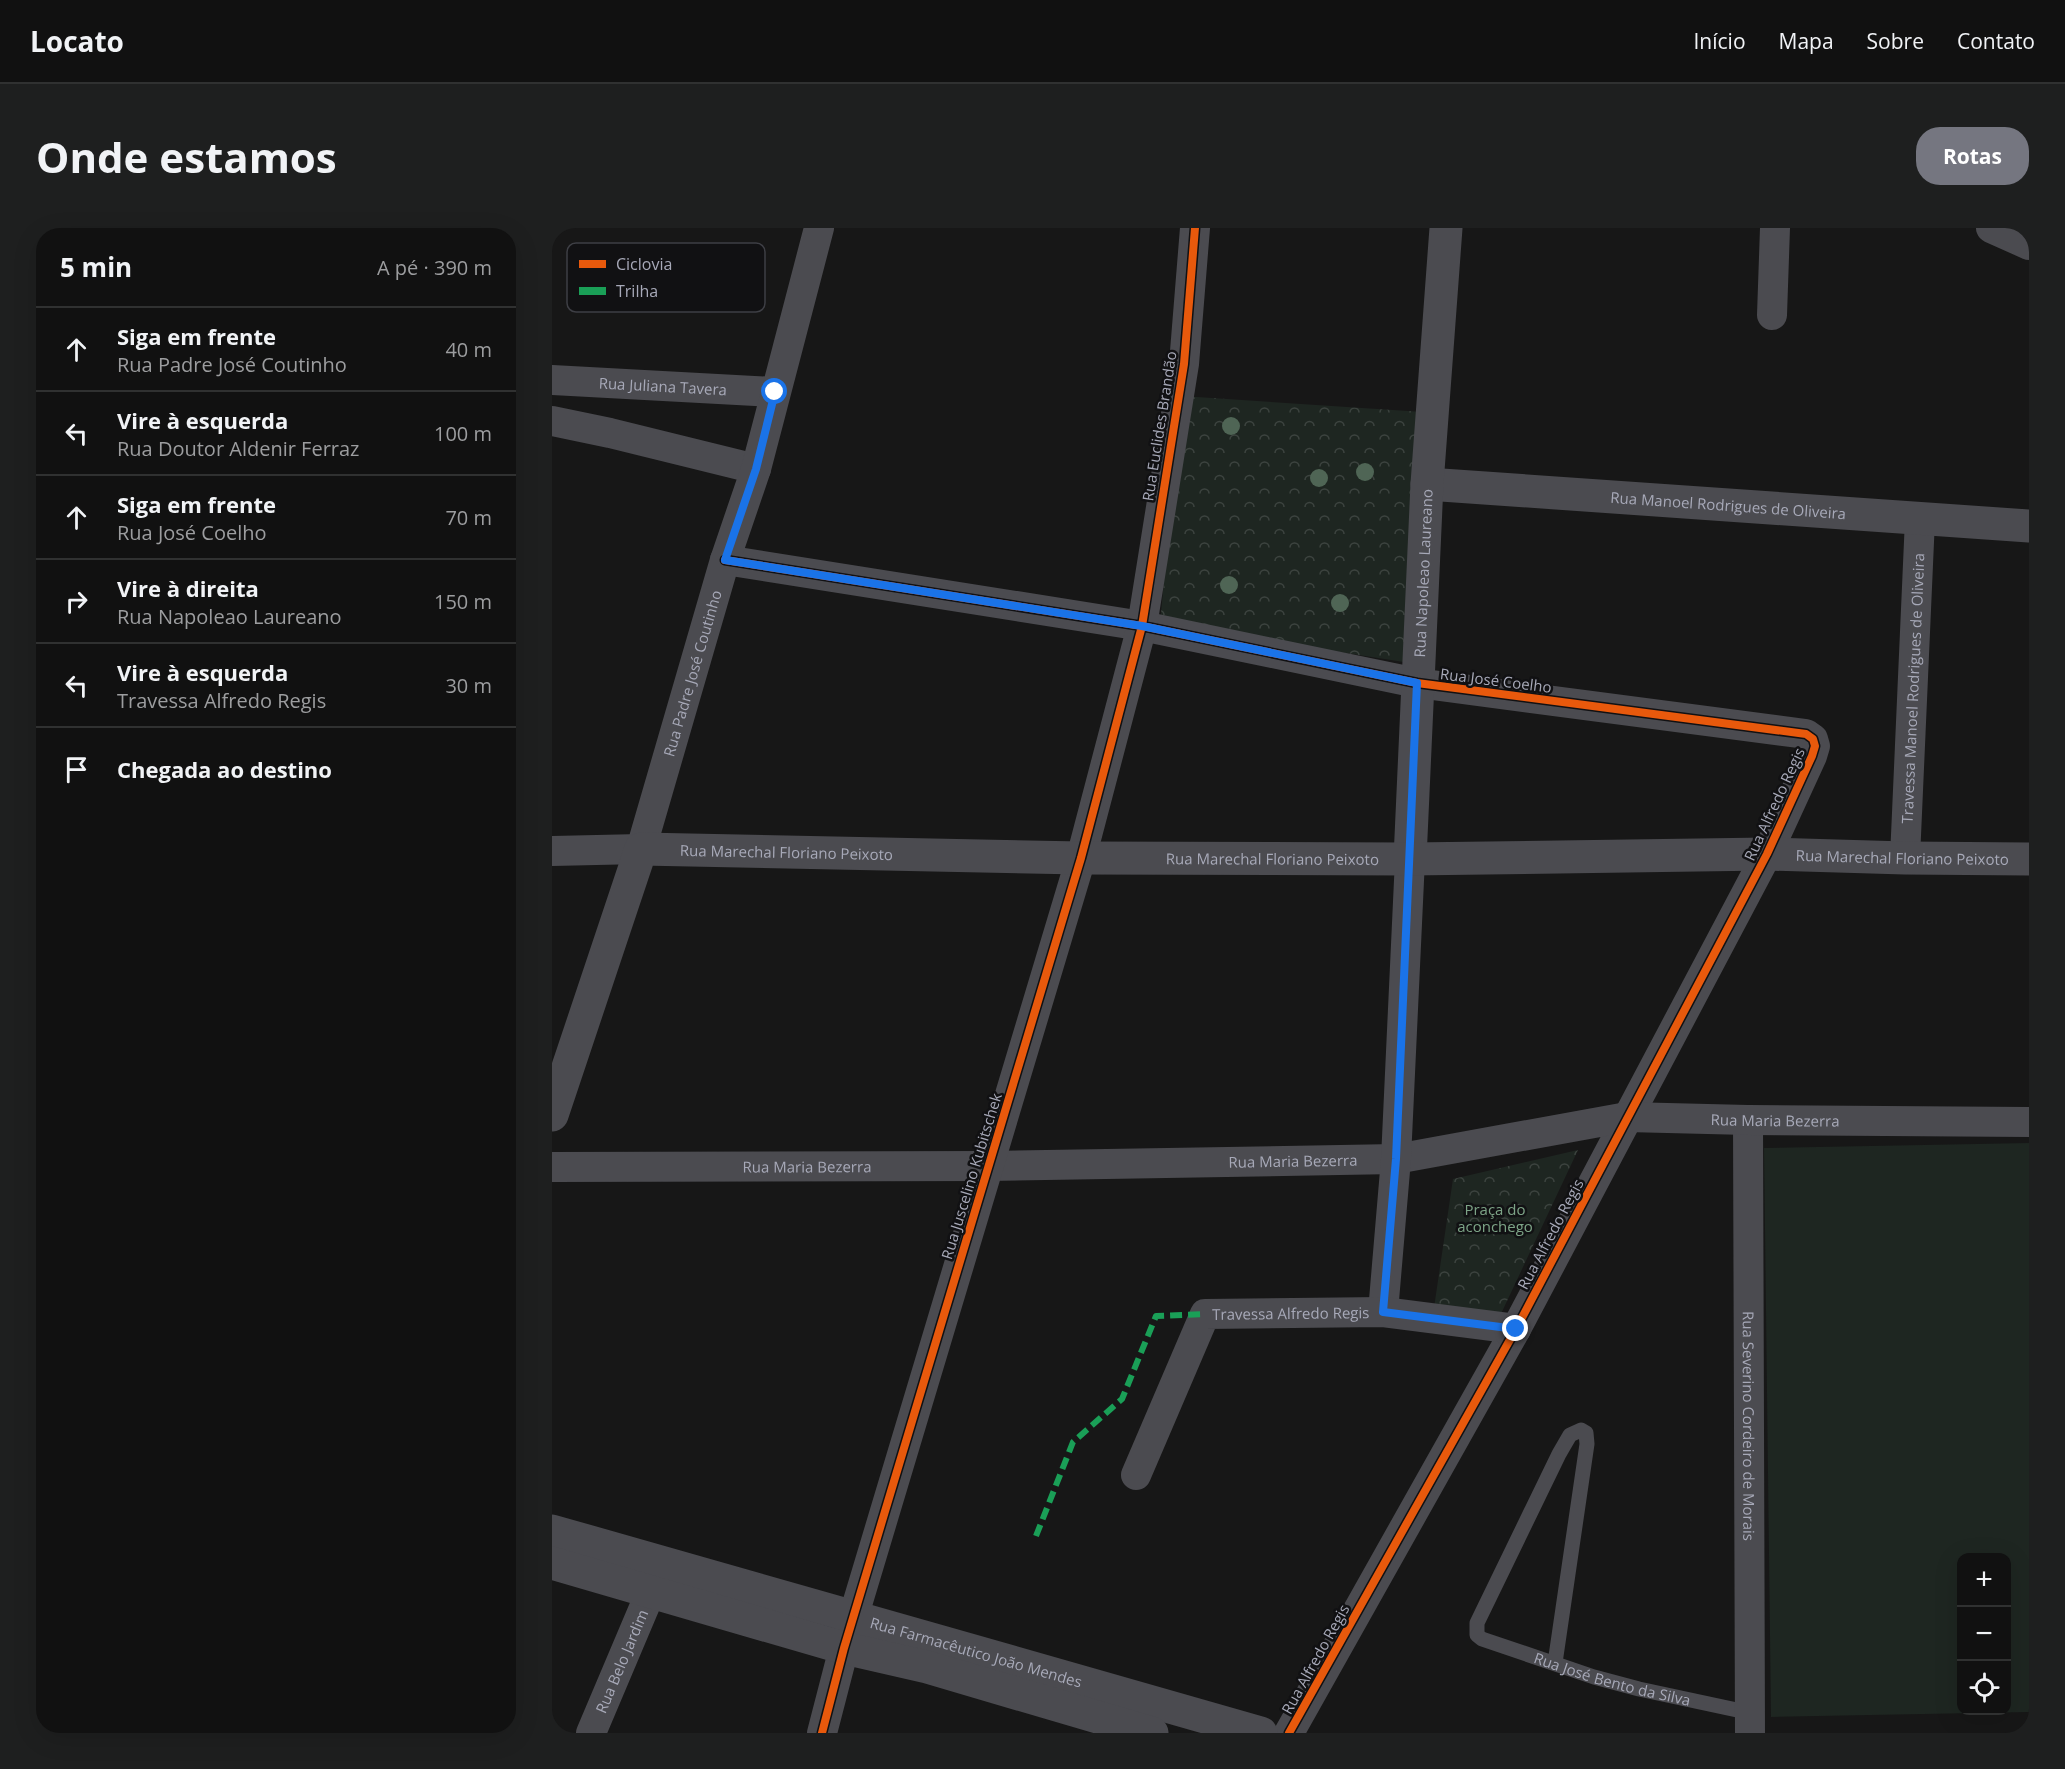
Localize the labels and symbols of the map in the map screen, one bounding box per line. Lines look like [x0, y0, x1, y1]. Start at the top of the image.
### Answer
legend [567, 243, 765, 312]
text: Ciclovia [616, 253, 672, 275]
text: Trilha [616, 280, 658, 302]
street label: Rua Euclides Brandão [1137, 350, 1181, 502]
street label: Rua Juliana Tavera [598, 373, 727, 399]
route start [761, 378, 787, 404]
street label: Rua Manoel Rodrigues de Oliveira [1610, 487, 1847, 523]
street label: Rua Napoleao Laureano [1409, 489, 1437, 658]
street label: Travessa Manoel Rodrigues de Oliveira [1897, 552, 1928, 824]
street label: Rua Padre José Coutinho [658, 588, 726, 759]
street label: Rua José Coelho [1439, 663, 1553, 697]
street label: Rua Alfredo Regis [1739, 744, 1809, 864]
street label: Rua Marechal Floriano Peixoto [680, 840, 893, 864]
street label: Rua Marechal Floriano Peixoto [1796, 845, 2009, 869]
street label: Rua Marechal Floriano Peixoto [1166, 848, 1379, 869]
street label: Rua Juscelino Kubitschek [936, 1090, 1006, 1262]
street label: Rua Maria Bezerra [1710, 1109, 1840, 1131]
street label: Rua Maria Bezerra [1228, 1150, 1358, 1172]
street label: Rua Maria Bezerra [742, 1156, 872, 1177]
street label: Rua Alfredo Regis [1512, 1175, 1588, 1293]
park label: Praça do aconchego [1457, 1199, 1533, 1236]
street label: Travessa Alfredo Regis [1212, 1302, 1369, 1324]
street label: Rua Severino Cordeiro de Morais [1739, 1311, 1759, 1541]
route end [1502, 1315, 1528, 1341]
street label: Rua Alfredo Regis [1277, 1601, 1353, 1717]
street label: Rua Belo Jardim [591, 1606, 652, 1716]
street label: Rua Farmacêutico João Mendes [868, 1612, 1084, 1692]
street label: Rua José Bento da Silva [1531, 1647, 1693, 1710]

